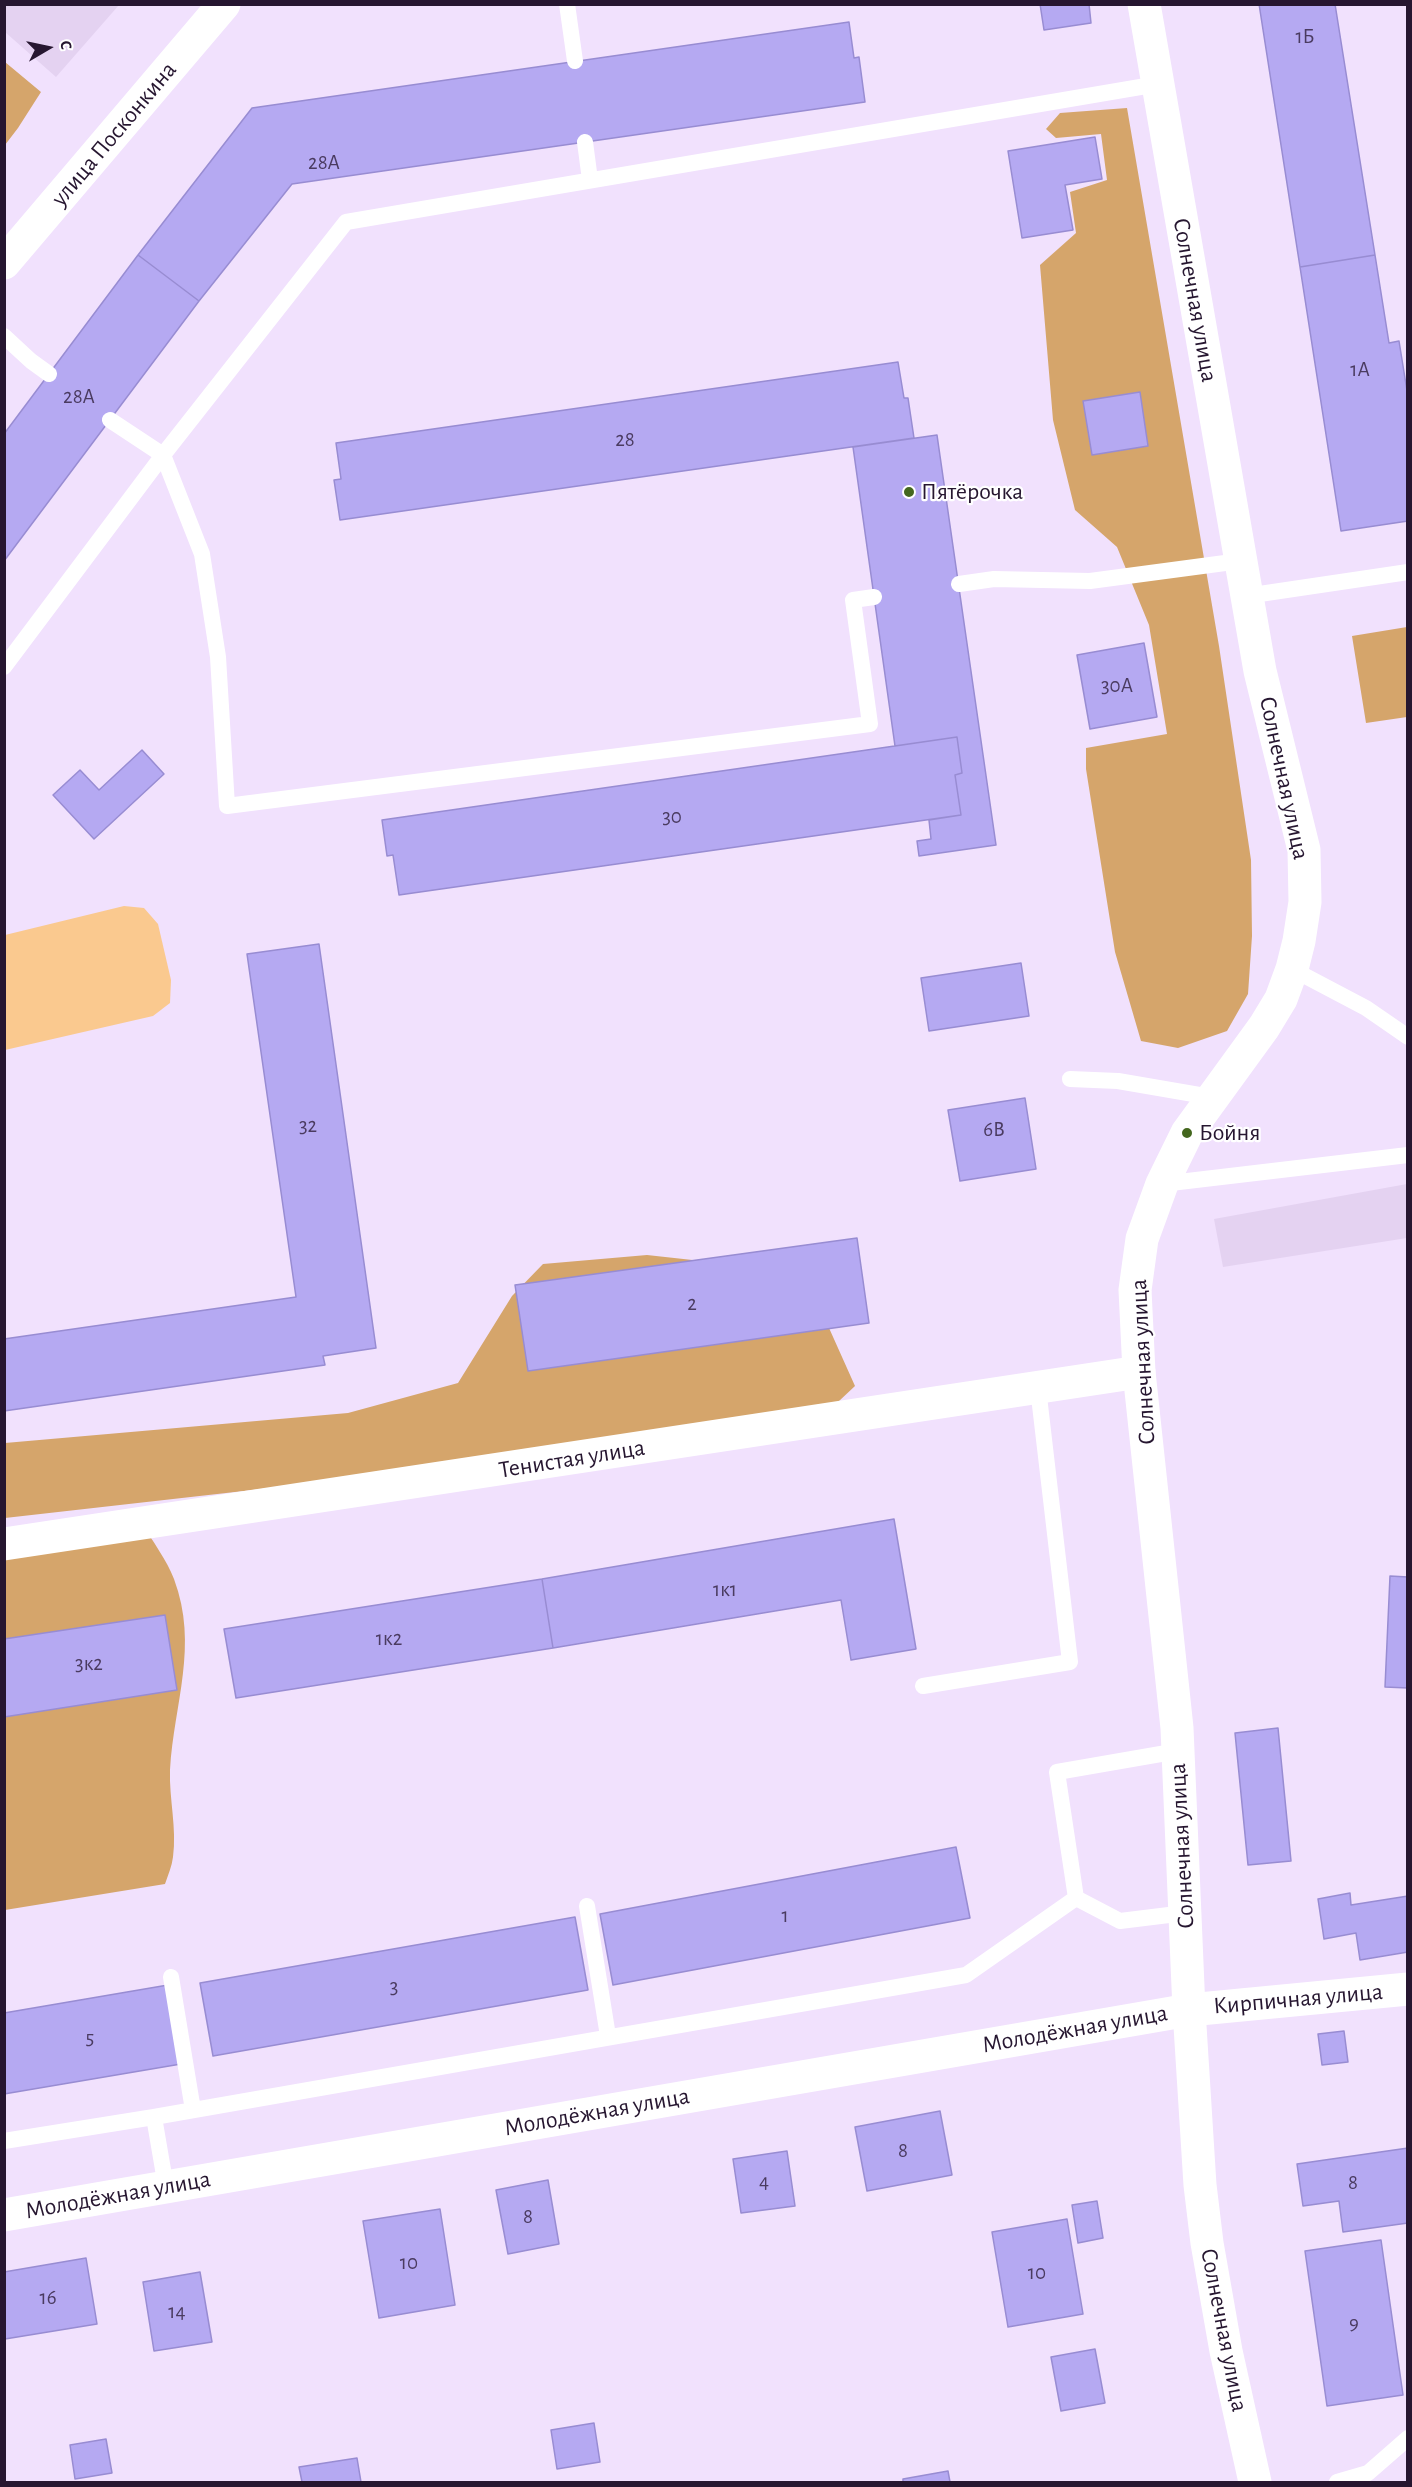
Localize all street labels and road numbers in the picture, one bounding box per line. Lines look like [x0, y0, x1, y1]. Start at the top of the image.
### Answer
street label: улица Посконкина [45, 56, 183, 212]
street label: Солнечная улица [1166, 216, 1224, 384]
street label: Солнечная улица [1253, 694, 1315, 862]
street label: Солнечная улица [1124, 1278, 1162, 1446]
street label: Тенистая улица [497, 1433, 647, 1485]
street label: Солнечная улица [1163, 1762, 1201, 1930]
street label: Кирпичная улица [1212, 1977, 1384, 2021]
street label: Молодёжная улица [980, 1999, 1170, 2059]
street label: Молодёжная улица [502, 2082, 692, 2142]
street label: Молодёжная улица [23, 2165, 213, 2225]
street label: Солнечная улица [1194, 2246, 1254, 2414]

